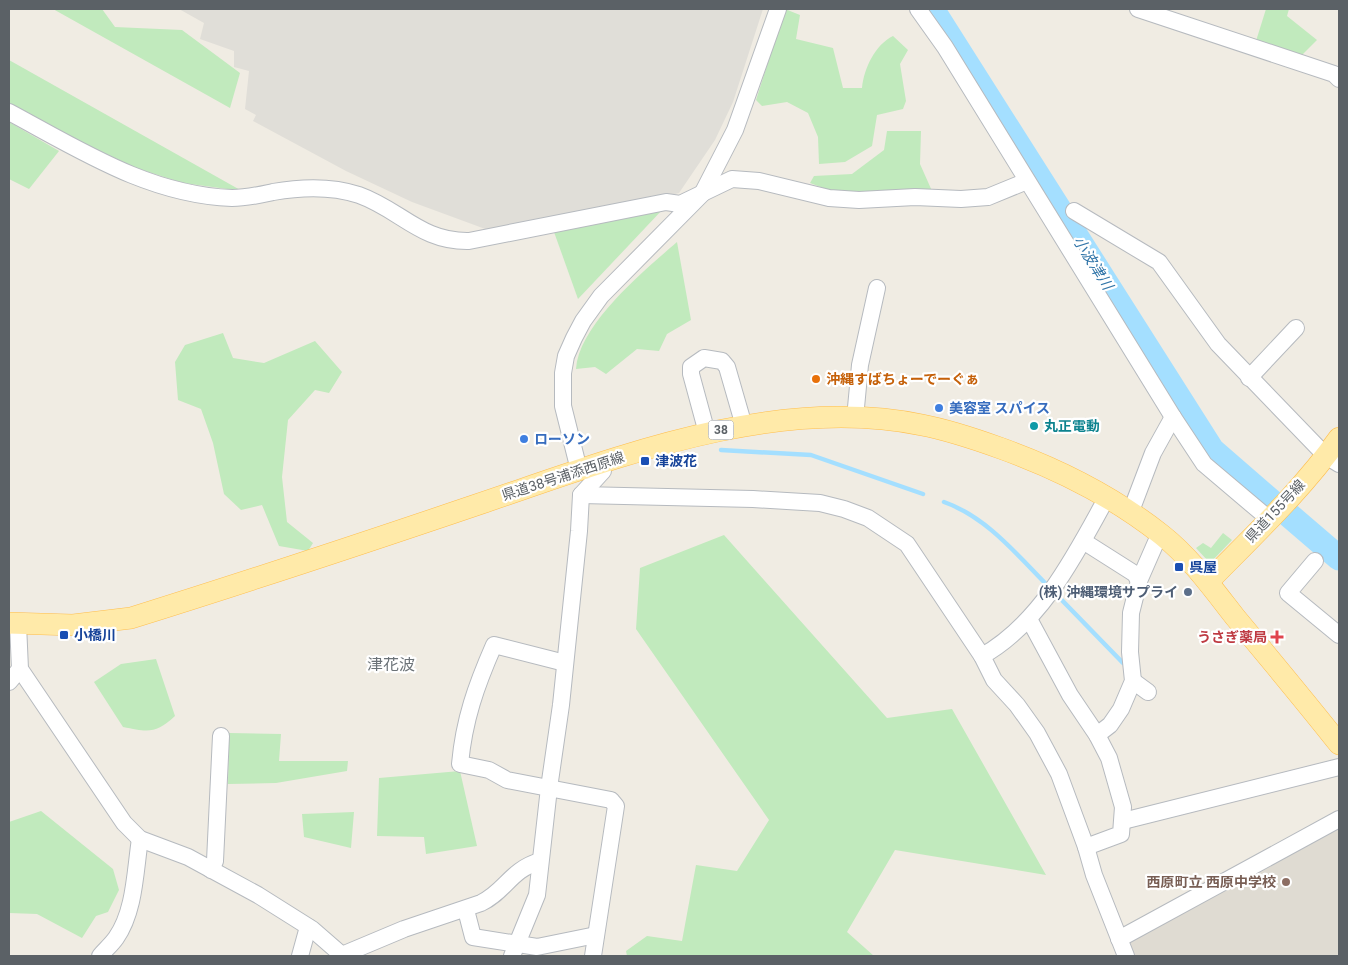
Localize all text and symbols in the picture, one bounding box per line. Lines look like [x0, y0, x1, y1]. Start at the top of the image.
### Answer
water label: 小波津川 [1069, 233, 1118, 295]
place label: 沖縄すばちょーでーぐぁ [826, 371, 979, 387]
marker: 沖縄すばちょーでーぐぁ [810, 373, 822, 385]
place label: 美容室 スパイス [949, 400, 1050, 416]
marker: 美容室 スパイス [933, 402, 945, 414]
place label: 丸正電動 [1044, 418, 1100, 434]
road number: 38 [708, 420, 734, 440]
marker: 丸正電動 [1028, 420, 1040, 432]
place label: ローソン [534, 431, 590, 447]
marker: ローソン [518, 433, 530, 445]
street label: 県道38号浦添西原線 [500, 449, 626, 503]
place label: 津波花 [655, 453, 697, 469]
marker: 津波花 [639, 455, 651, 467]
street label: 県道155号線 [1242, 476, 1308, 546]
place label: 呉屋 [1189, 559, 1217, 575]
marker: 呉屋 [1173, 561, 1185, 573]
place label: (株) 沖縄環境サプライ [1039, 584, 1178, 601]
marker: (株) 沖縄環境サプライ [1182, 586, 1194, 598]
place label: 小橋川 [74, 627, 116, 643]
marker: 小橋川 [58, 629, 70, 641]
place label: うさぎ薬局 [1197, 629, 1267, 645]
marker: うさぎ薬局 [1271, 631, 1283, 643]
district label: 津花波 [367, 655, 415, 674]
place label: 西原町立 西原中学校 [1147, 874, 1276, 890]
marker: 西原町立 西原中学校 [1280, 876, 1292, 888]

